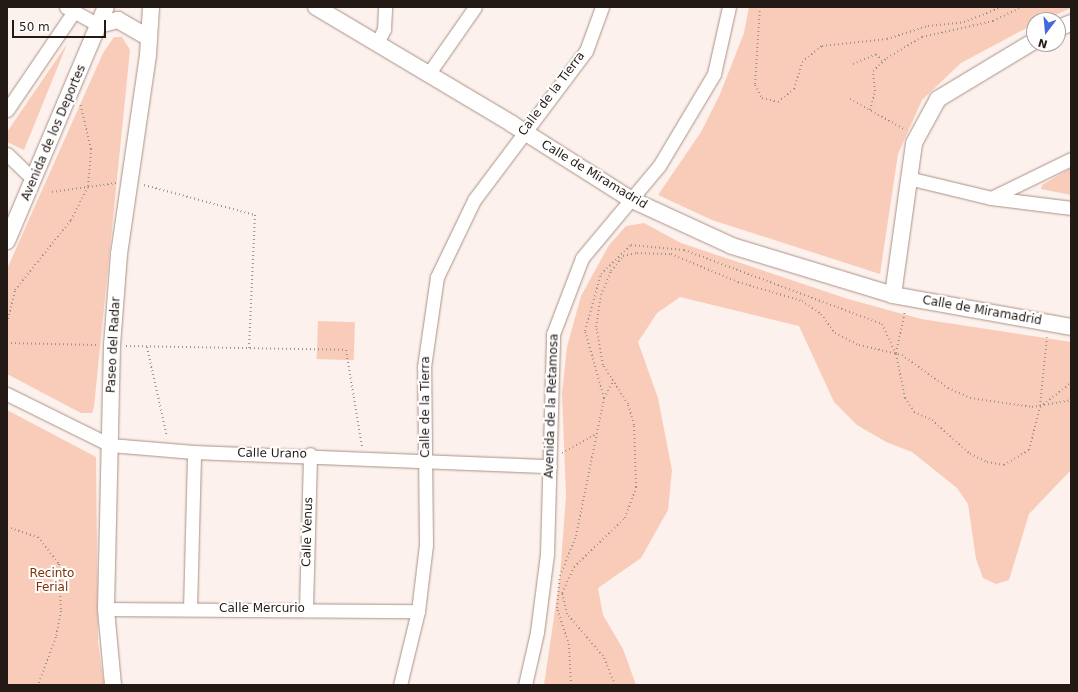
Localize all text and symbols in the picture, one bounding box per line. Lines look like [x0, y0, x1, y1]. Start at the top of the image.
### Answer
scale bar [14, 12, 108, 38]
north arrow [1026, 12, 1066, 52]
text: 50 m [19, 20, 50, 34]
text: N [1037, 36, 1049, 51]
street label: Calle de la Tierra [516, 49, 588, 139]
street label: Avenida de los Deportes [19, 63, 89, 203]
street label: Calle de Miramadrid [538, 138, 650, 212]
street label: Calle de Miramadrid [921, 293, 1043, 329]
street label: Paseo del Radar [104, 297, 124, 393]
street label: Avenida de la Retamosa [542, 333, 562, 479]
street label: Calle de la Tierra [419, 356, 433, 458]
street label: Calle Urano [237, 446, 307, 462]
street label: Calle Venus [300, 497, 316, 567]
park label: Recinto Ferial [30, 567, 74, 595]
street label: Calle Mercurio [219, 602, 305, 616]

